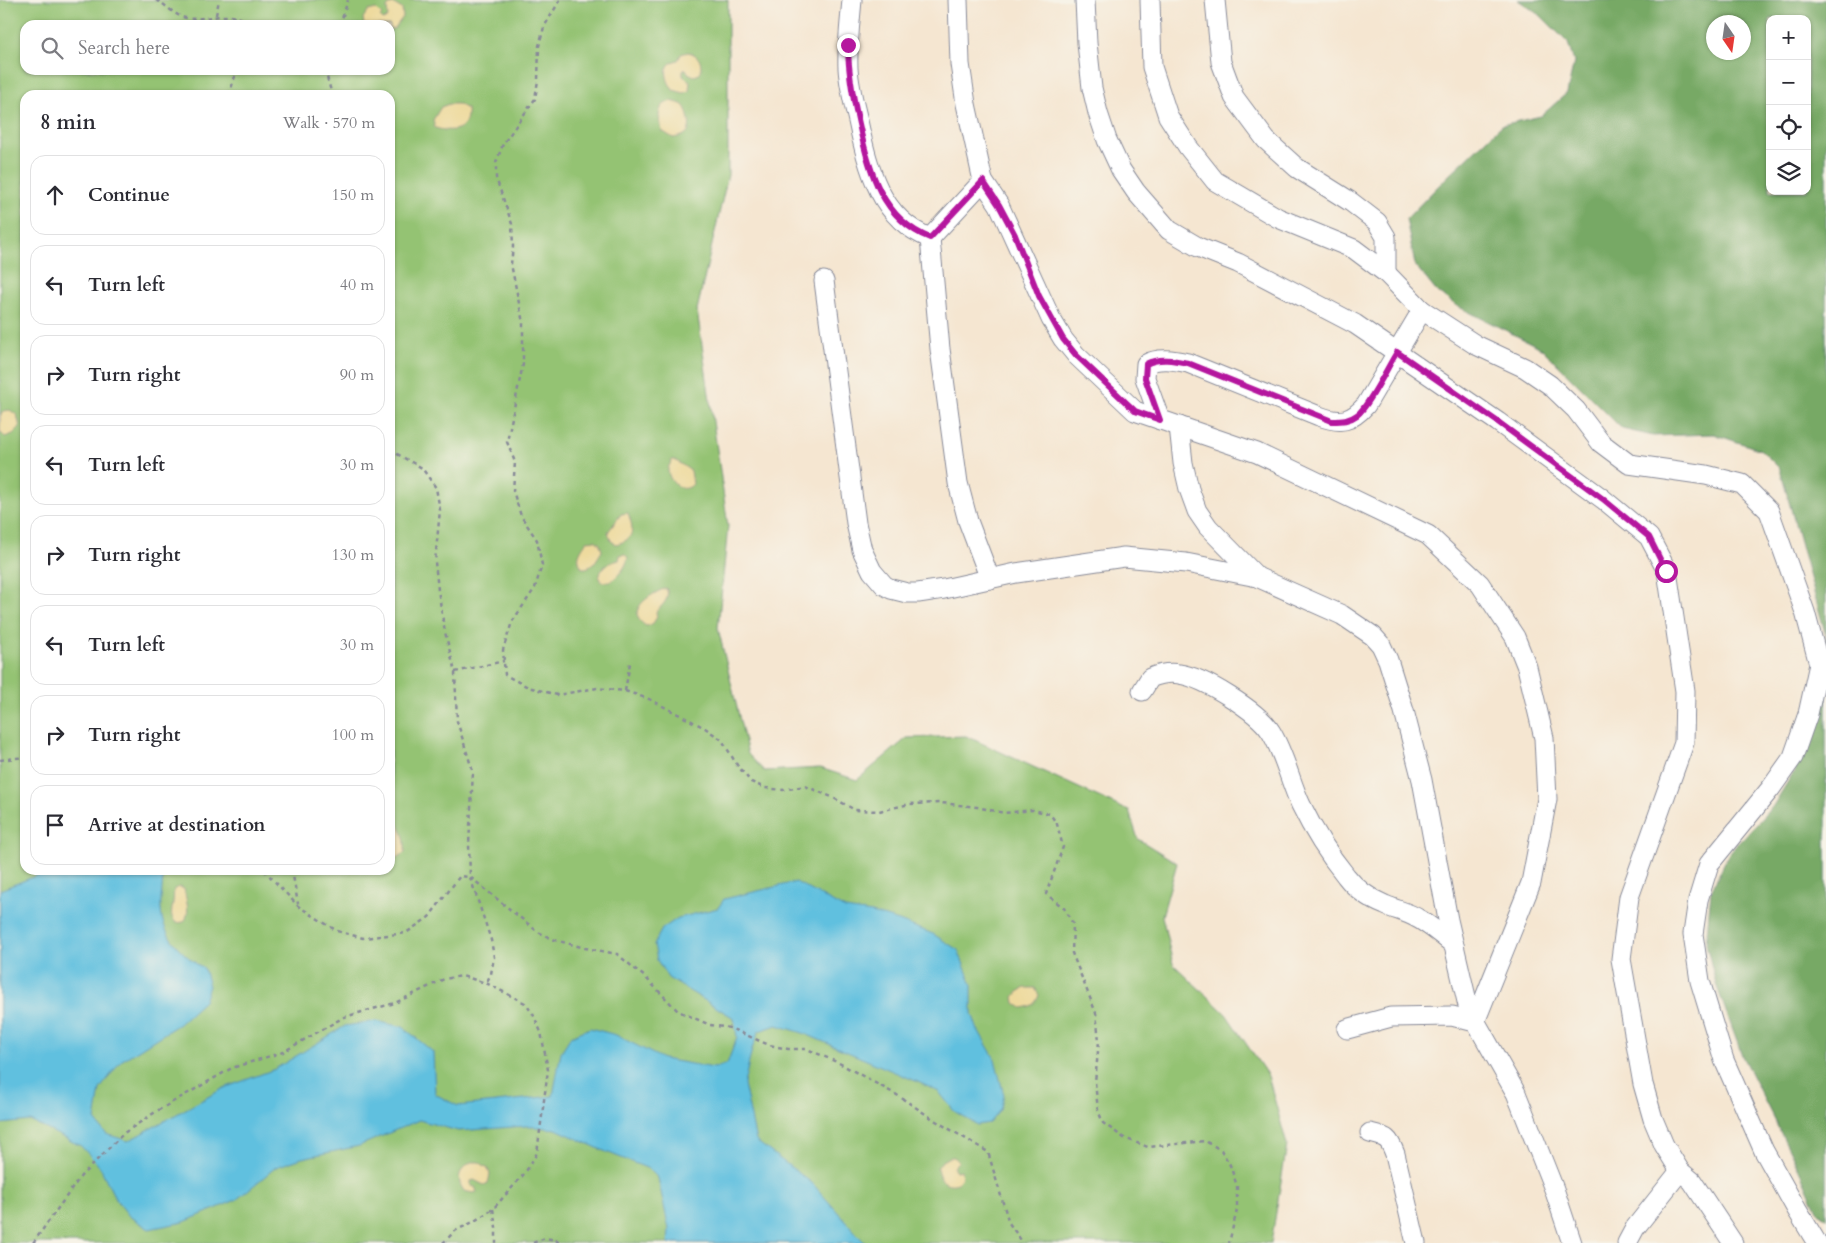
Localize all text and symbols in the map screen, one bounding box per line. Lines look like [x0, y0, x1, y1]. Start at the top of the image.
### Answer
north arrow [1706, 15, 1751, 60]
map controls [1766, 15, 1811, 195]
button: + [1766, 15, 1811, 60]
search box [20, 20, 395, 75]
icon: search [38, 34, 66, 62]
route end [837, 34, 860, 57]
text: Search here [78, 35, 170, 61]
button: − [1766, 60, 1811, 105]
button: locate [1766, 105, 1811, 150]
text: 8 min [40, 108, 96, 137]
text: Walk · 570 m [283, 112, 375, 134]
button: layers [1766, 150, 1811, 195]
icon: ahead [41, 181, 69, 209]
text: Continue [88, 182, 170, 208]
text: 150 m [332, 184, 374, 206]
icon: left [41, 271, 69, 299]
text: Turn left [88, 272, 165, 298]
text: 40 m [340, 274, 374, 296]
icon: right [41, 361, 69, 389]
text: Turn right [88, 362, 180, 388]
text: 90 m [340, 364, 374, 386]
icon: left [41, 451, 69, 479]
text: Turn left [88, 452, 165, 478]
text: 30 m [340, 454, 374, 476]
icon: right [41, 541, 69, 569]
text: Turn right [88, 542, 180, 568]
text: 130 m [332, 544, 374, 566]
route start [1655, 560, 1678, 583]
icon: left [41, 631, 69, 659]
text: Turn left [88, 632, 165, 658]
text: 30 m [340, 634, 374, 656]
icon: right [41, 721, 69, 749]
text: Turn right [88, 722, 180, 748]
text: 100 m [332, 724, 374, 746]
icon: arrive [41, 811, 69, 839]
text: Arrive at destination [88, 812, 265, 838]

